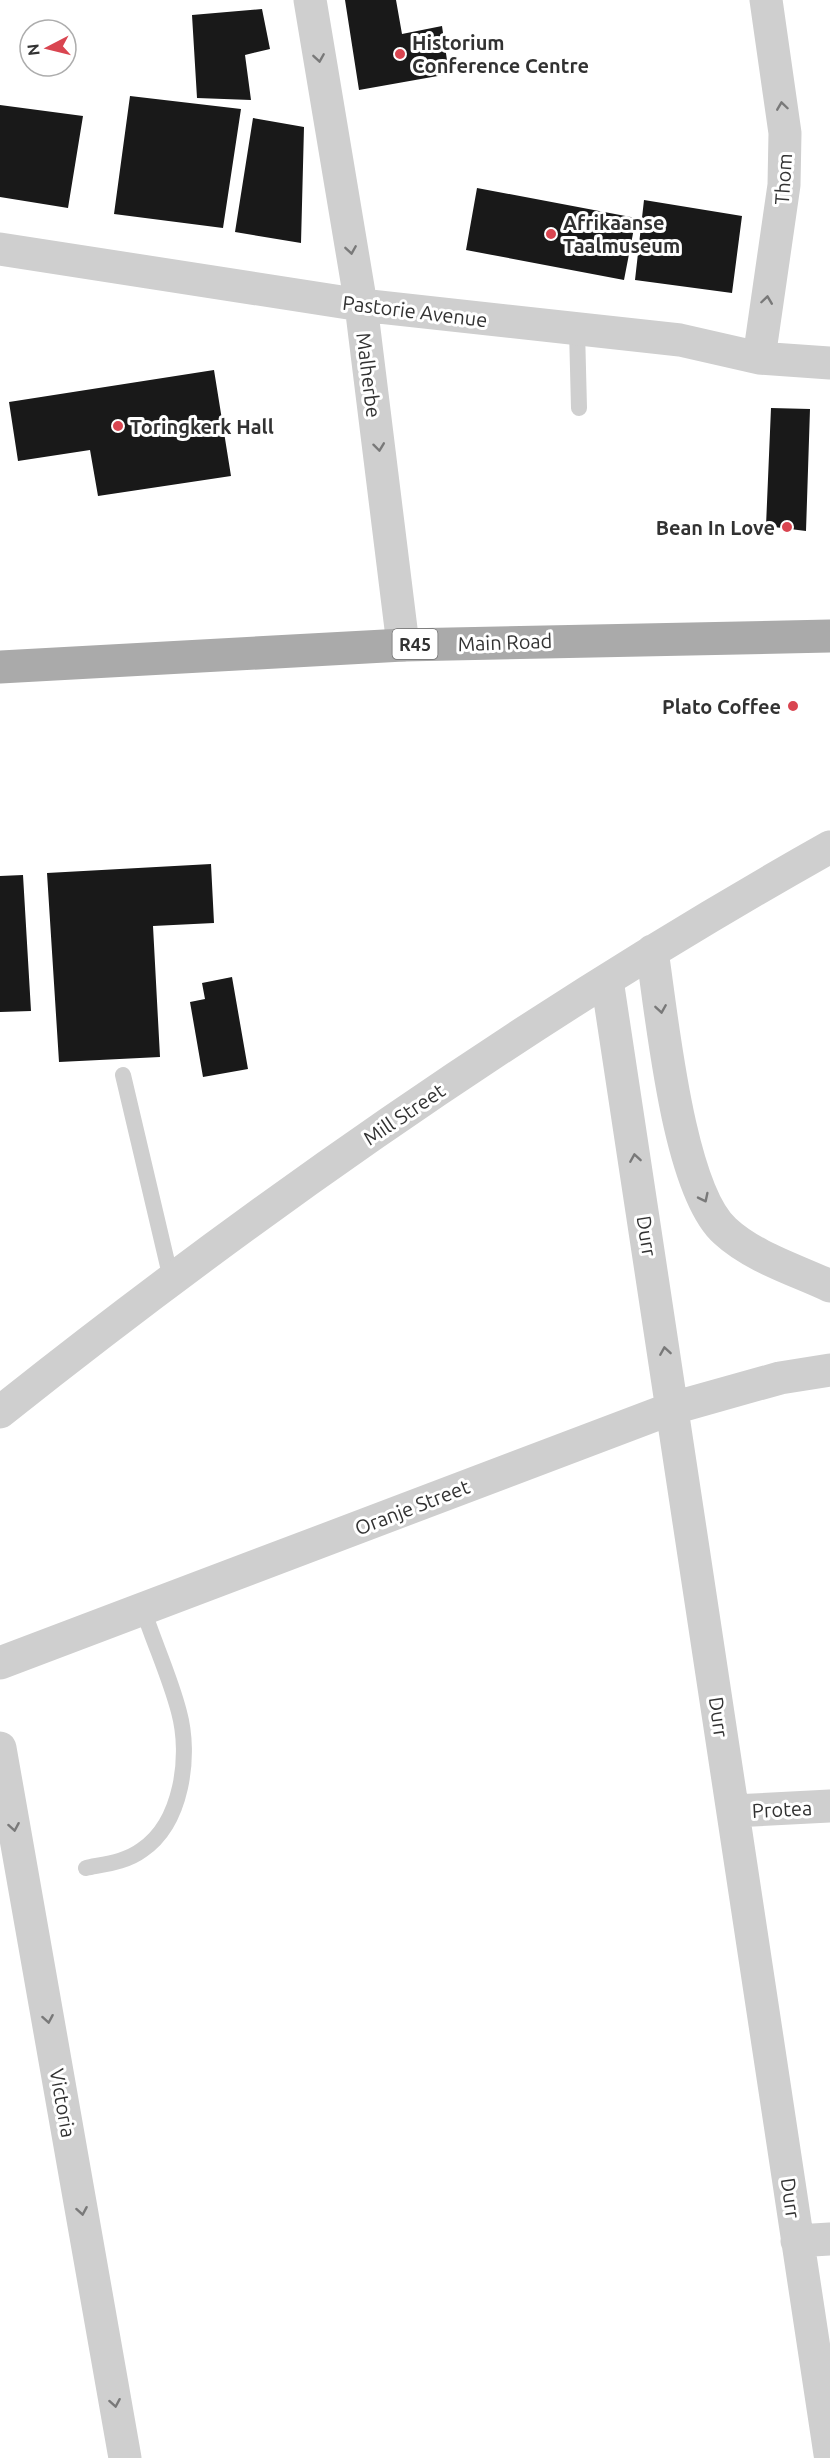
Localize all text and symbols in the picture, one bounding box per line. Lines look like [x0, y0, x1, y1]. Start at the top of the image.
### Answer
north arrow [18, 18, 78, 78]
place label: Historium Conference Centre [412, 31, 589, 77]
text: N [23, 43, 43, 57]
marker: Historium Conference Centre [393, 47, 407, 61]
one-way arrow [313, 53, 325, 62]
one-way arrow [776, 102, 788, 111]
street label: Thom [770, 153, 796, 205]
place label: Afrikaanse Taalmuseum [563, 211, 680, 257]
marker: Afrikaanse Taalmuseum [544, 227, 558, 241]
one-way arrow [345, 245, 357, 255]
street label: Pastorie Avenue [341, 291, 489, 331]
one-way arrow [761, 295, 773, 305]
street label: Malherbe [352, 331, 386, 419]
place label: Toringkerk Hall [130, 415, 274, 438]
marker: Toringkerk Hall [111, 419, 125, 433]
one-way arrow [372, 442, 384, 451]
place label: Bean In Love [656, 516, 775, 539]
marker: Bean In Love [780, 520, 794, 534]
road number: R45 [392, 629, 438, 659]
street label: Main Road [457, 629, 553, 655]
place label: Plato Coffee [662, 695, 781, 718]
marker: Plato Coffee [786, 699, 800, 713]
one-way arrow [654, 1004, 666, 1014]
street label: Mill Street [359, 1078, 449, 1150]
one-way arrow [629, 1153, 642, 1163]
one-way arrow [697, 1192, 709, 1203]
street label: Durr [632, 1214, 662, 1258]
one-way arrow [659, 1346, 671, 1355]
street label: Oranje Street [351, 1475, 473, 1539]
street label: Durr [705, 1695, 733, 1739]
street label: Protea [751, 1796, 813, 1822]
one-way arrow [7, 1821, 20, 1831]
one-way arrow [41, 2013, 54, 2023]
street label: Victoria [46, 2067, 80, 2139]
street label: Durr [777, 2176, 805, 2220]
one-way arrow [75, 2206, 87, 2215]
one-way arrow [109, 2398, 121, 2407]

